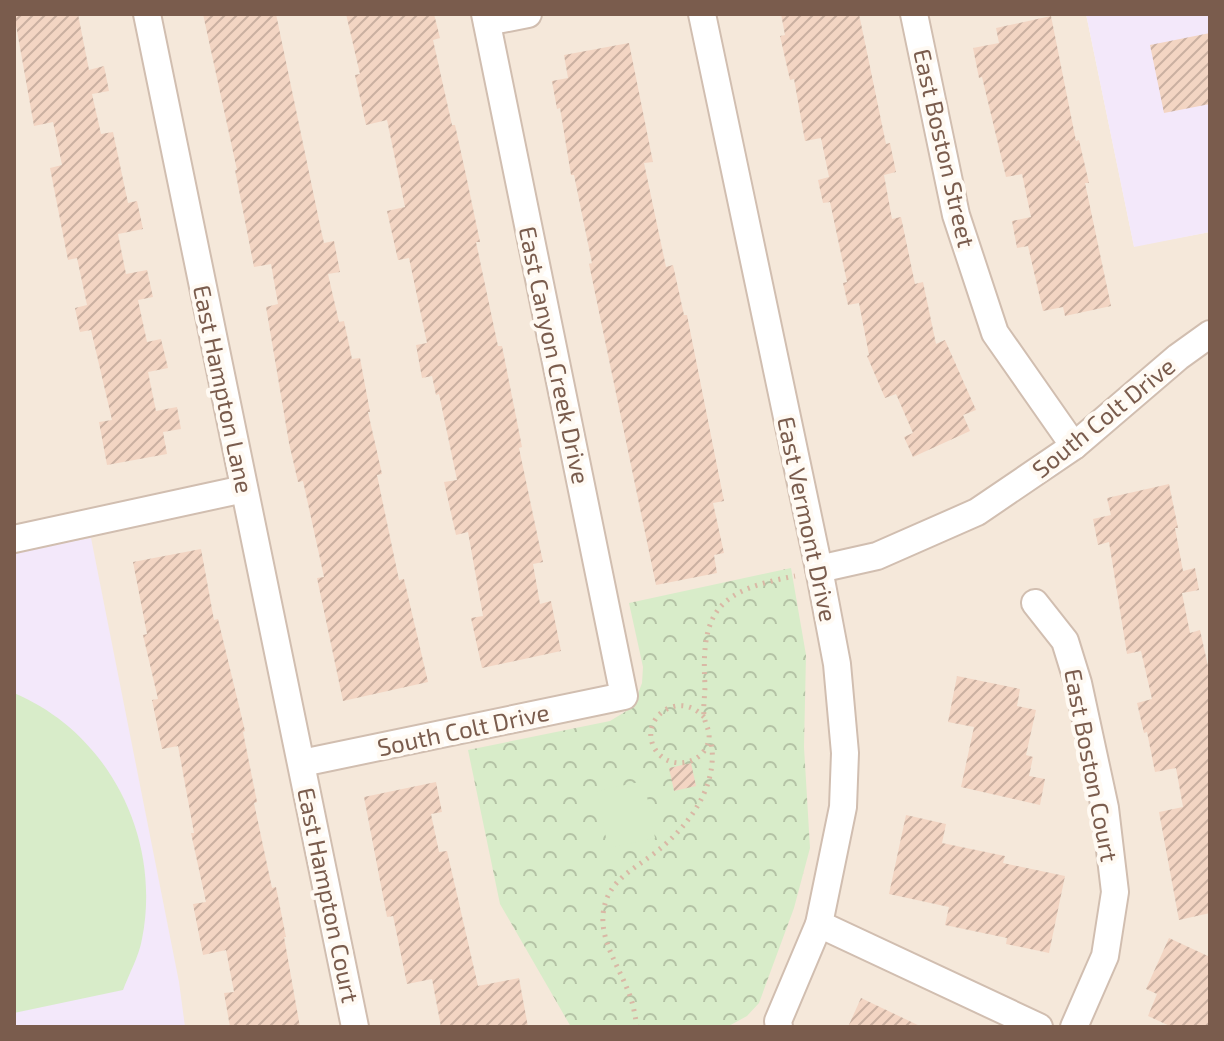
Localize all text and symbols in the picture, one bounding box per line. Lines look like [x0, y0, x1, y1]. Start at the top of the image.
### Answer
street label: East Boston Street [908, 46, 982, 250]
street label: East Canyon Creek Drive [514, 224, 596, 486]
street label: East Hampton Lane [188, 282, 260, 496]
street label: South Colt Drive [1026, 351, 1180, 483]
street label: East Vermont Drive [772, 414, 844, 624]
street label: East Boston Court [1059, 666, 1125, 864]
street label: South Colt Drive [374, 697, 552, 761]
street label: East Hampton Court [292, 785, 366, 1005]

